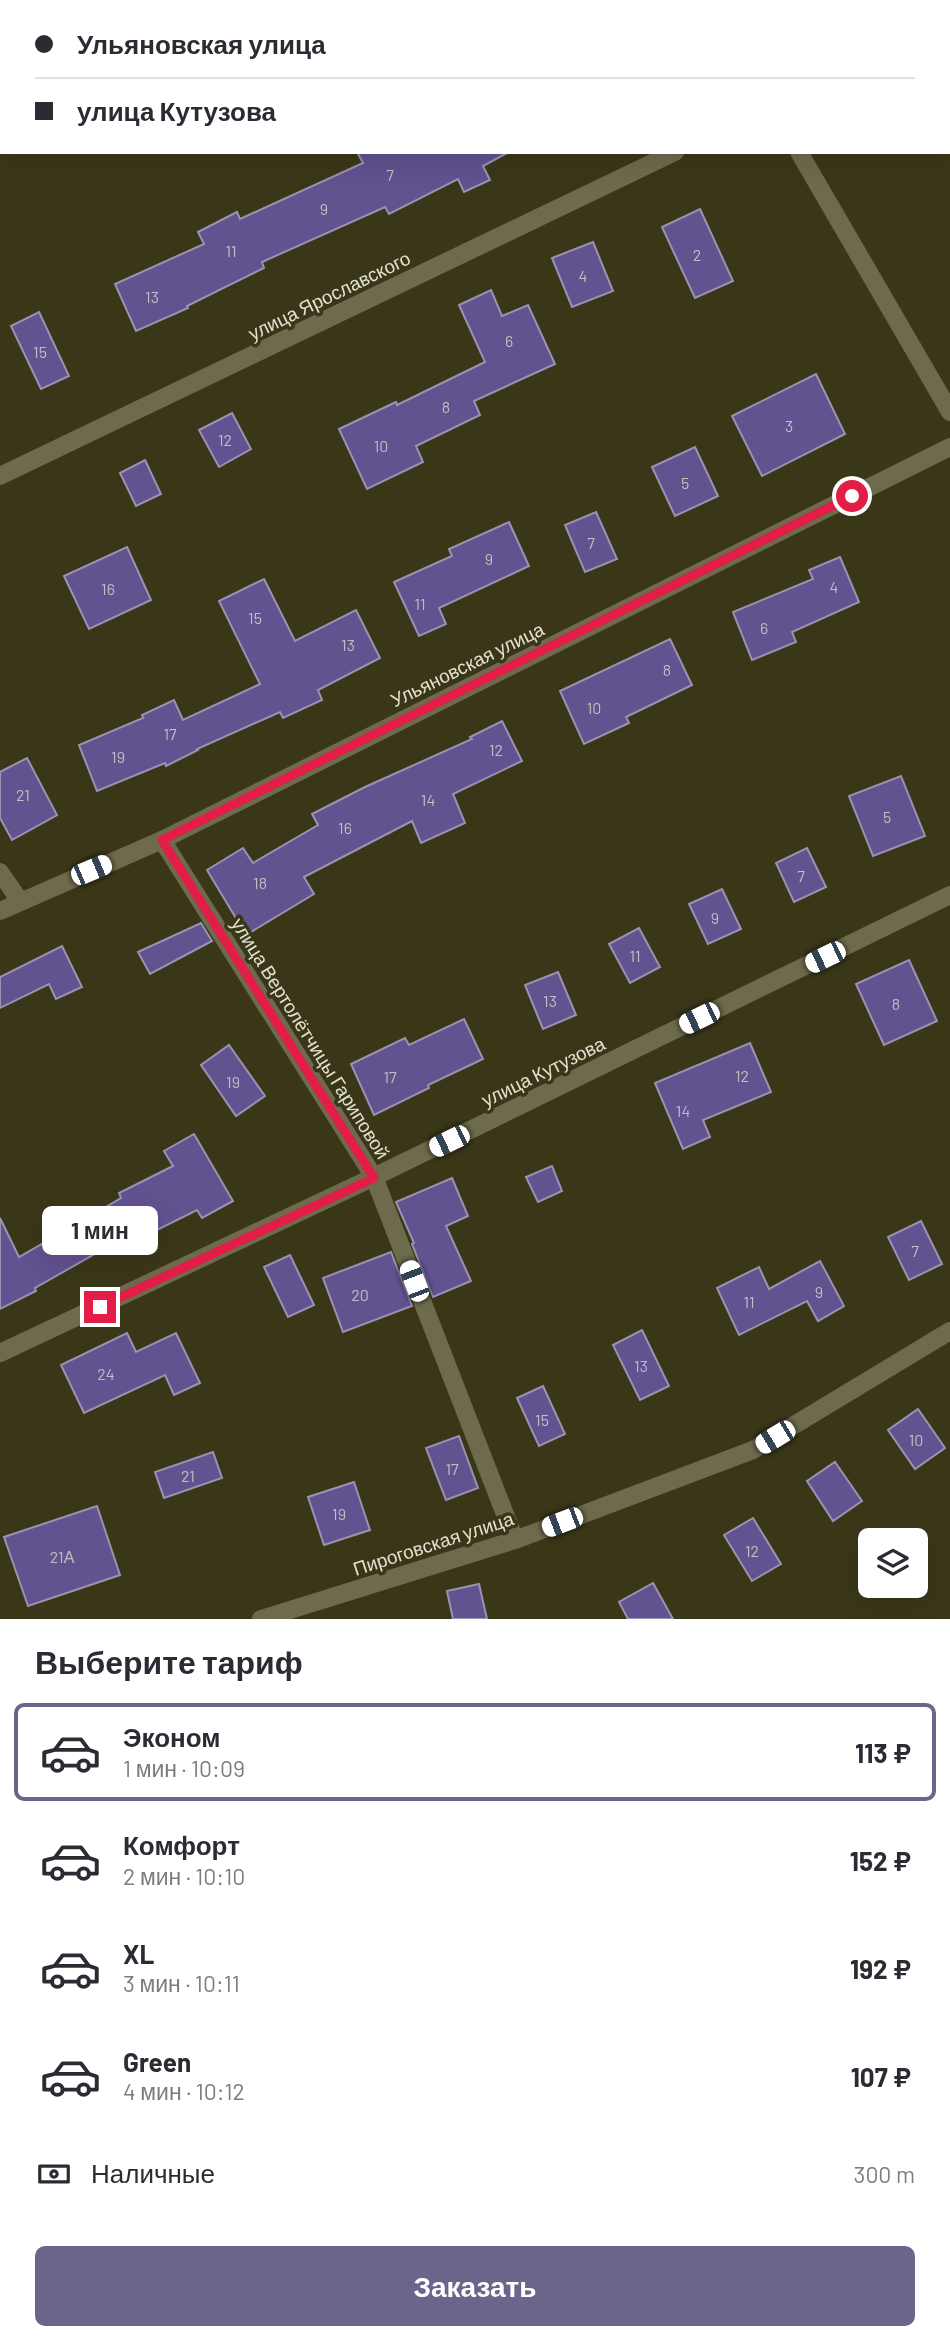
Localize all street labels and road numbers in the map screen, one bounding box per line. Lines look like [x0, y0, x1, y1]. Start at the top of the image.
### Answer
street label: улица Ярославского [244, 246, 414, 344]
street label: Ульяновская улица [386, 617, 548, 711]
street label: улица Вертолётчицы Гариповой [227, 913, 395, 1163]
street label: улица Кутузова [478, 1031, 609, 1111]
street label: Пироговская улица [350, 1506, 517, 1580]

